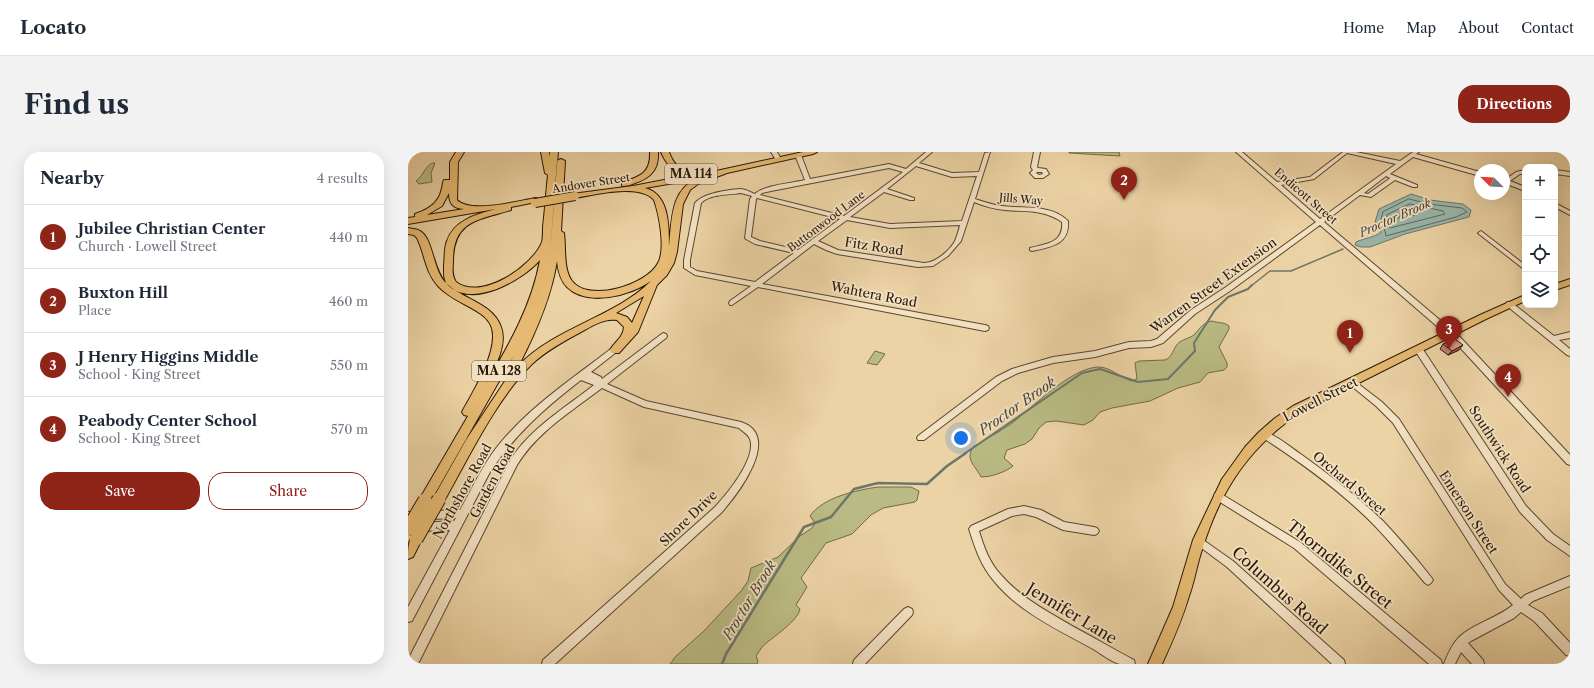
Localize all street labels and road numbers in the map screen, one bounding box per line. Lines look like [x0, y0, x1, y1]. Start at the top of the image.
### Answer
road number: MA 114 [665, 164, 717, 184]
street label: Endicott Street [1272, 165, 1340, 227]
street label: Andover Street [550, 170, 631, 196]
street label: Buttonwood Lane [784, 187, 868, 255]
street label: Jills Way [997, 190, 1044, 208]
street label: Fitz Road [843, 233, 905, 259]
street label: Warren Street Extension [1146, 234, 1279, 337]
street label: Wahtera Road [828, 278, 919, 310]
road number: MA 128 [472, 361, 526, 381]
street label: Lowell Street [1280, 373, 1360, 425]
street label: Southwick Road [1466, 402, 1534, 496]
street label: Northshore Road [429, 440, 495, 541]
street label: Garden Road [466, 441, 518, 521]
street label: Orchard Street [1310, 447, 1390, 519]
street label: Emerson Street [1436, 467, 1502, 557]
street label: Shore Drive [656, 487, 720, 549]
street label: Thorndike Street [1283, 515, 1397, 613]
street label: Columbus Road [1228, 542, 1332, 638]
street label: Jennifer Lane [1020, 577, 1121, 648]

